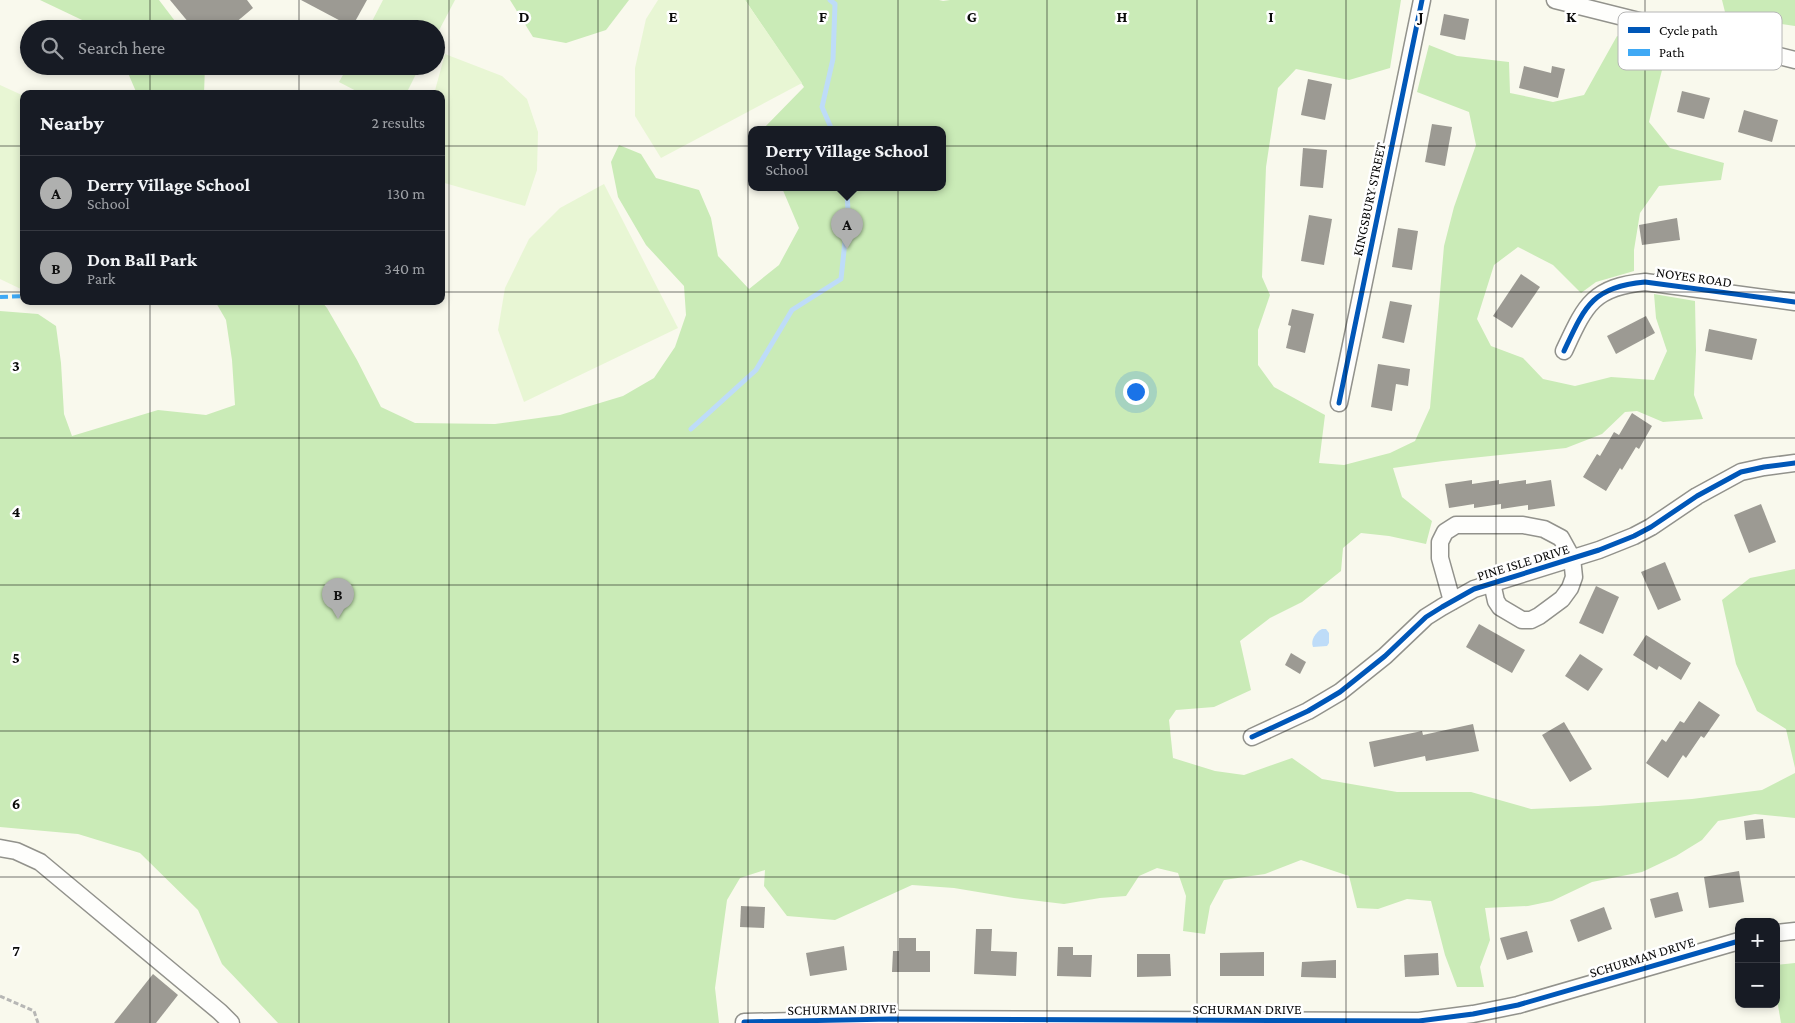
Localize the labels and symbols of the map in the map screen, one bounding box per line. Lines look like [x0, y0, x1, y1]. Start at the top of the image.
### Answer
text: D [518, 8, 530, 25]
text: E [668, 8, 678, 25]
text: F [819, 8, 828, 25]
text: G [967, 8, 977, 25]
text: H [1117, 8, 1128, 25]
text: I [1268, 8, 1274, 25]
text: J [1416, 8, 1424, 25]
text: K [1566, 8, 1577, 25]
legend [1618, 12, 1782, 70]
text: Cycle path [1659, 22, 1718, 38]
text: Path [1659, 44, 1685, 60]
street label: KINGSBURY STREET [1349, 140, 1389, 257]
pin: A [831, 208, 863, 249]
street label: NOYES ROAD [1655, 264, 1733, 290]
text: 3 [12, 357, 20, 374]
your location [1123, 379, 1149, 405]
text: 4 [12, 503, 21, 520]
street label: PINE ISLE DRIVE [1475, 540, 1571, 584]
pin: B [322, 578, 354, 619]
text: 5 [12, 649, 20, 666]
text: 6 [12, 795, 20, 812]
street label: SCHURMAN DRIVE [1587, 933, 1697, 981]
text: 7 [12, 942, 20, 959]
street label: SCHURMAN DRIVE [787, 1000, 897, 1018]
street label: SCHURMAN DRIVE [1192, 1001, 1302, 1017]

